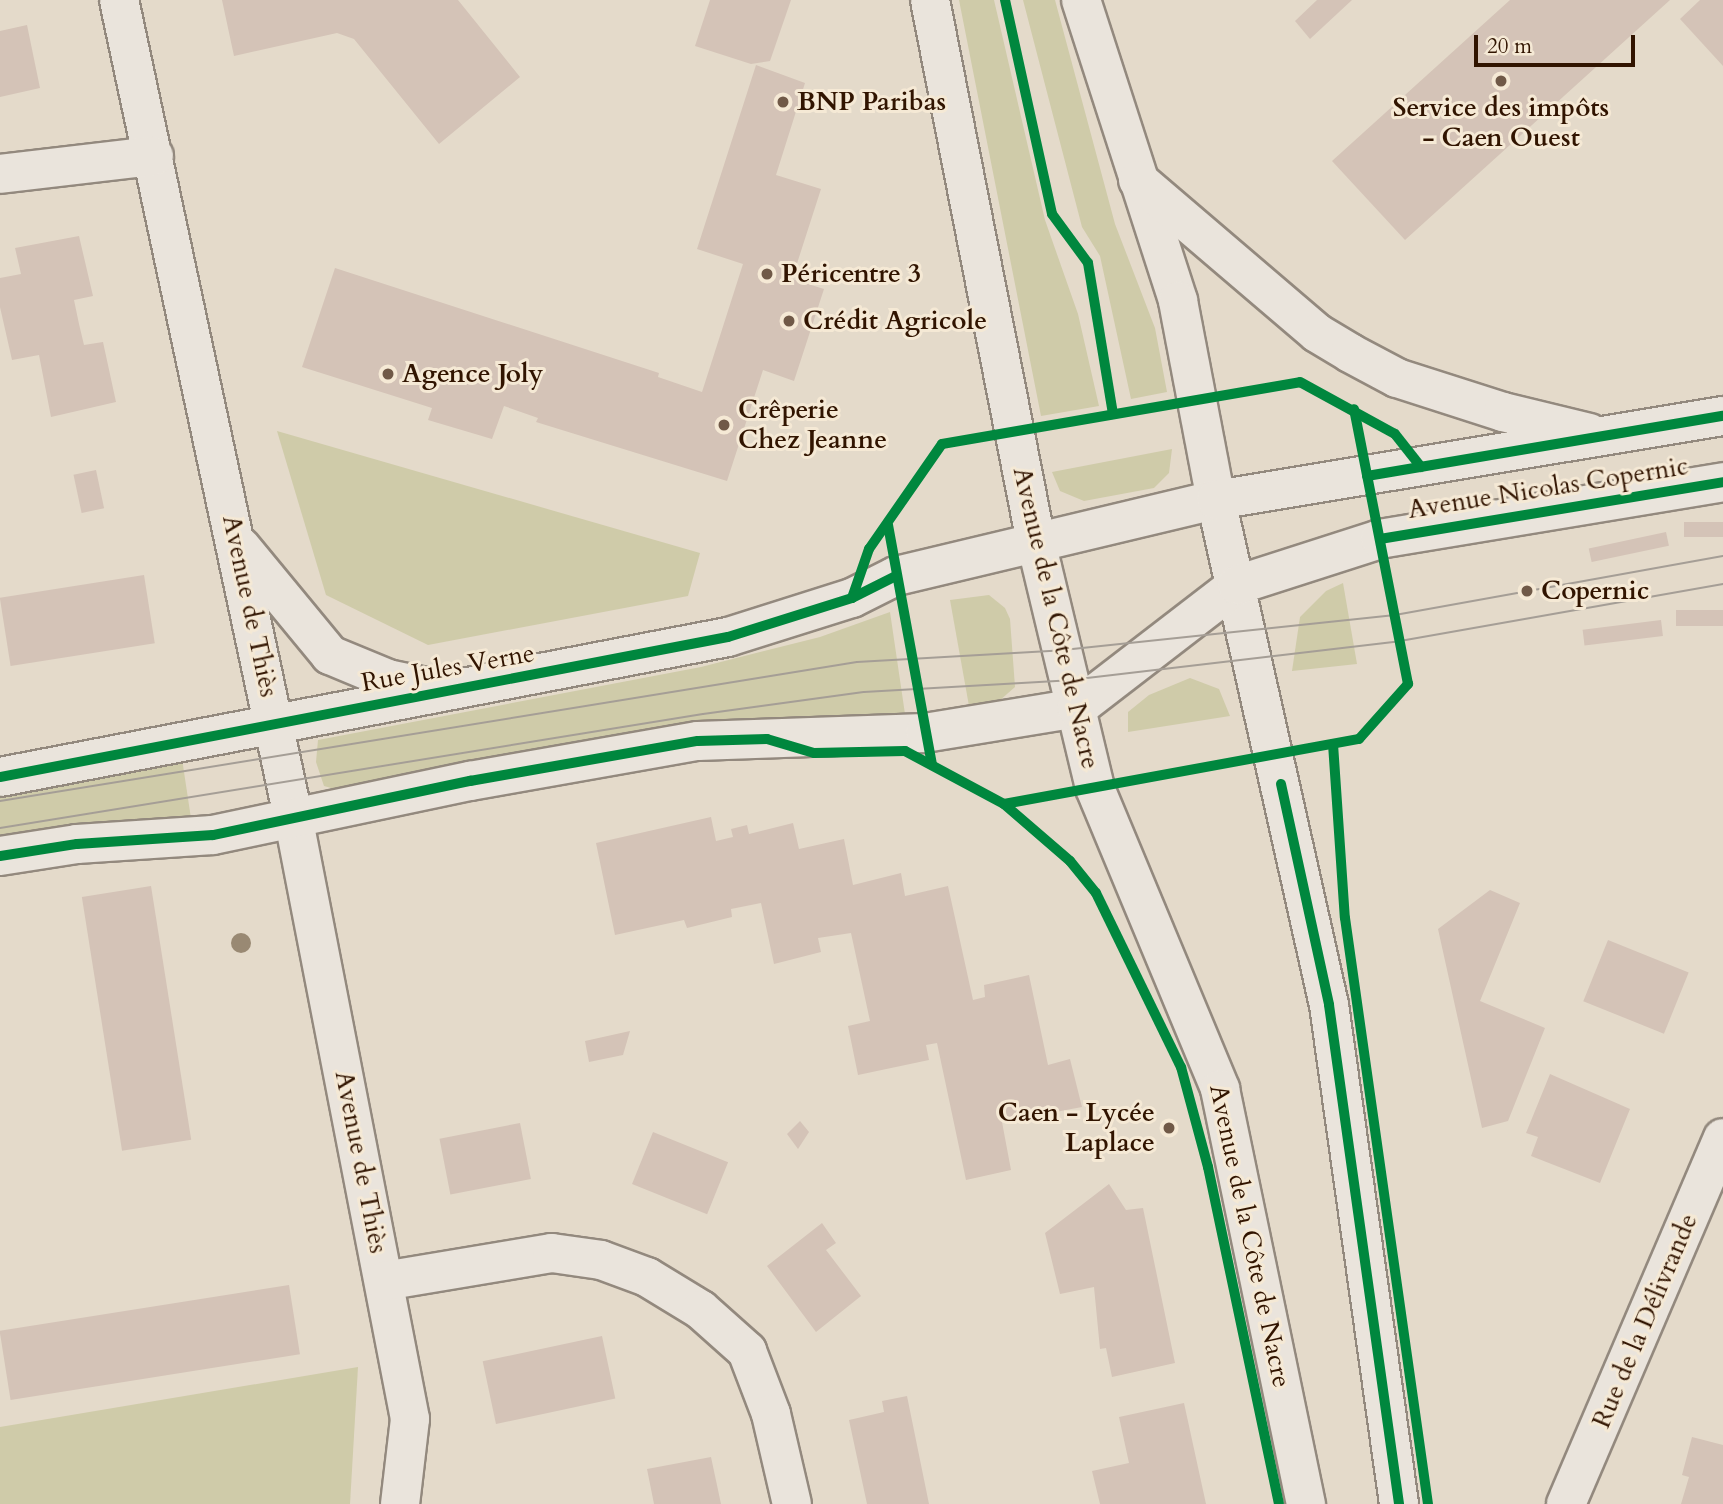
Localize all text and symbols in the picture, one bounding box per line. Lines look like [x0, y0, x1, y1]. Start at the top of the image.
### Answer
scale bar [1478, 21, 1639, 65]
text: 20 m [1487, 32, 1532, 61]
marker: Service des impôts - Caen Ouest [1493, 73, 1509, 89]
place label: BNP Paribas [797, 86, 946, 118]
place label: Service des impôts - Caen Ouest [1393, 92, 1609, 154]
marker: BNP Paribas [775, 94, 791, 110]
place label: Péricentre 3 [781, 258, 921, 290]
marker: Péricentre 3 [759, 266, 775, 282]
place label: Crédit Agricole [803, 305, 987, 337]
marker: Crédit Agricole [781, 313, 797, 329]
place label: Agence Joly [402, 358, 543, 390]
marker: Agence Joly [380, 366, 396, 382]
place label: Crêperie Chez Jeanne [738, 394, 887, 456]
marker: Crêperie Chez Jeanne [716, 417, 732, 433]
street label: Avenue Nicolas Copernic [1406, 450, 1690, 526]
street label: Avenue de la Côte de Nacre [1006, 464, 1106, 772]
street label: Avenue de Thiès [216, 512, 284, 700]
place label: Copernic [1541, 575, 1649, 607]
marker: Copernic [1519, 583, 1535, 599]
street label: Rue Jules Verne [359, 637, 537, 699]
street label: Avenue de Thiès [328, 1068, 394, 1256]
street label: Avenue de la Côte de Nacre [1203, 1082, 1297, 1390]
place label: Caen - Lycée Laplace [998, 1097, 1155, 1158]
marker: Caen - Lycée Laplace [1161, 1120, 1177, 1136]
street label: Rue de la Délivrande [1586, 1209, 1704, 1433]

